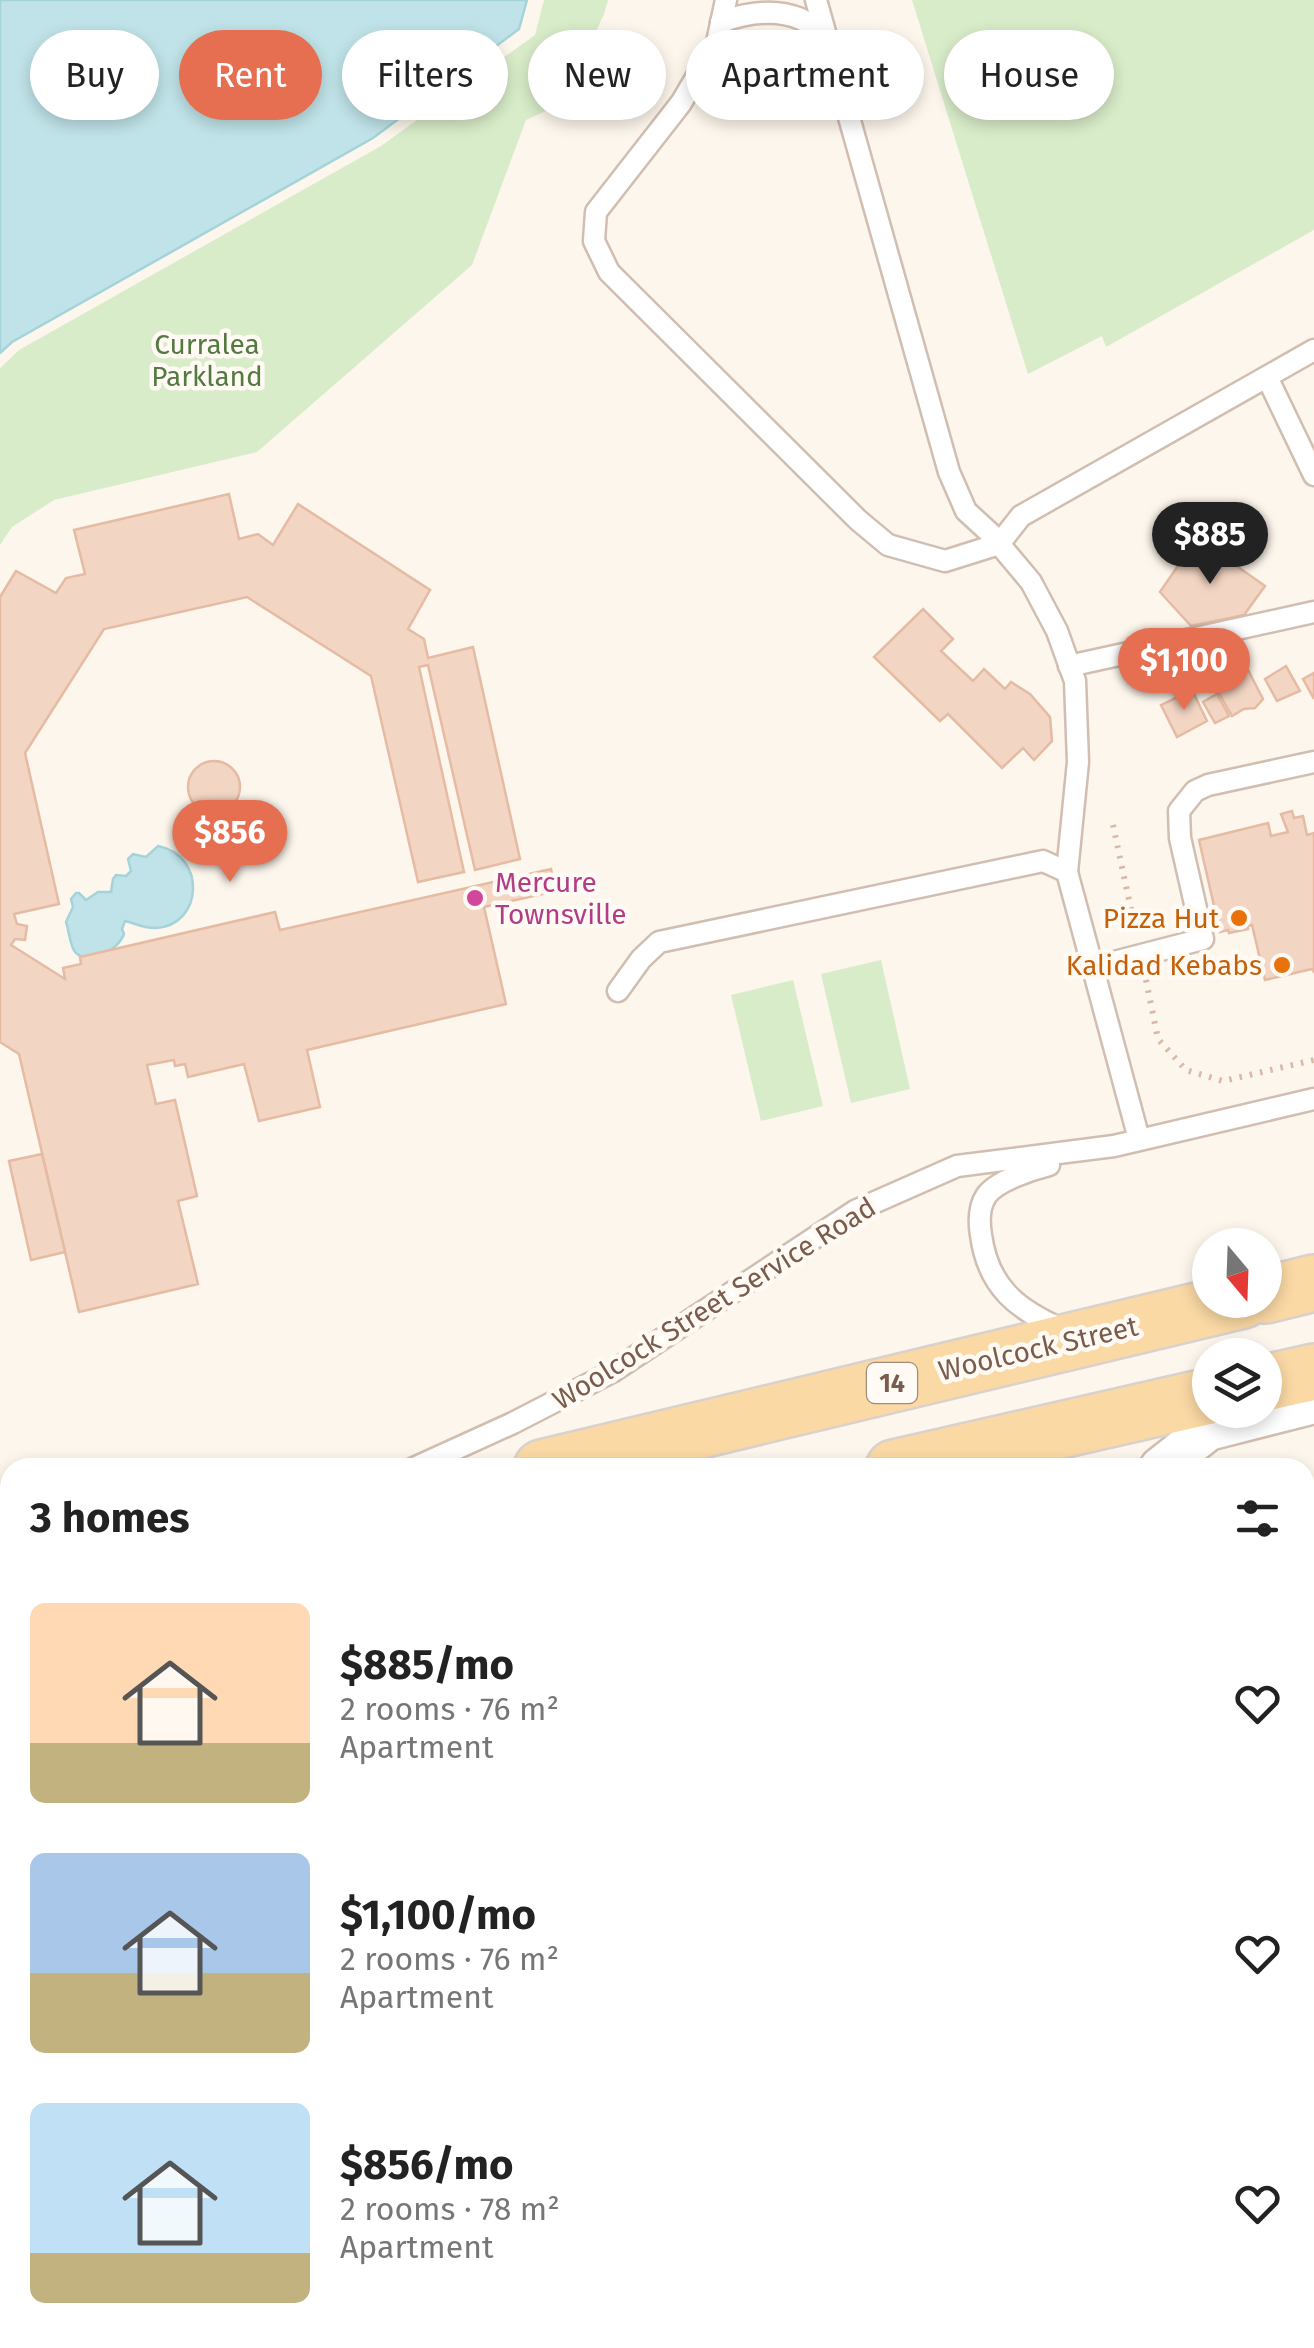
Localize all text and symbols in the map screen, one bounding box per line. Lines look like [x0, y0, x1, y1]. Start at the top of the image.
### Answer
chip: Buy [30, 30, 159, 120]
chip: Rent [179, 30, 322, 120]
chip: Filters [342, 30, 508, 120]
chip: New [528, 30, 666, 120]
chip: Apartment [686, 30, 924, 120]
chip: House [944, 30, 1114, 120]
park label: Curralea Parkland [151, 328, 263, 393]
pin: $885 [1151, 502, 1269, 587]
text: $885 [1174, 515, 1246, 553]
pin: $1,100 [1103, 628, 1265, 713]
text: $1,100 [1140, 641, 1228, 679]
pin: $856 [171, 800, 289, 885]
text: $856 [194, 813, 266, 851]
place label: Mercure Townsville [495, 866, 627, 931]
marker: Mercure Townsville [464, 887, 486, 909]
place label: Pizza Hut [1103, 902, 1220, 935]
marker: Pizza Hut [1228, 907, 1250, 929]
place label: Kalidad Kebabs [1066, 949, 1262, 982]
marker: Kalidad Kebabs [1271, 954, 1293, 976]
street label: Woolcock Street Service Road [547, 1190, 882, 1417]
north arrow [1192, 1228, 1282, 1318]
map controls [1192, 1228, 1282, 1428]
street label: Woolcock Street [935, 1309, 1142, 1387]
button: layers [1192, 1338, 1282, 1428]
road number: 14 [867, 1363, 917, 1403]
icon: filters [1230, 1491, 1285, 1546]
text: 3 homes [30, 1493, 190, 1543]
text: $885/mo [340, 1640, 514, 1690]
icon: home [110, 1643, 230, 1763]
icon: heart [1230, 1676, 1285, 1731]
text: 2 rooms · 76 m² [340, 1690, 559, 1728]
text: Apartment [340, 1728, 494, 1766]
text: $1,100/mo [340, 1890, 536, 1940]
icon: home [110, 1893, 230, 2013]
icon: heart [1230, 1926, 1285, 1981]
text: 2 rooms · 76 m² [340, 1940, 559, 1978]
text: Apartment [340, 1978, 494, 2016]
text: $856/mo [340, 2140, 513, 2190]
icon: home [110, 2143, 230, 2263]
icon: heart [1230, 2176, 1285, 2231]
text: 2 rooms · 78 m² [340, 2190, 560, 2228]
text: Apartment [340, 2228, 494, 2266]

